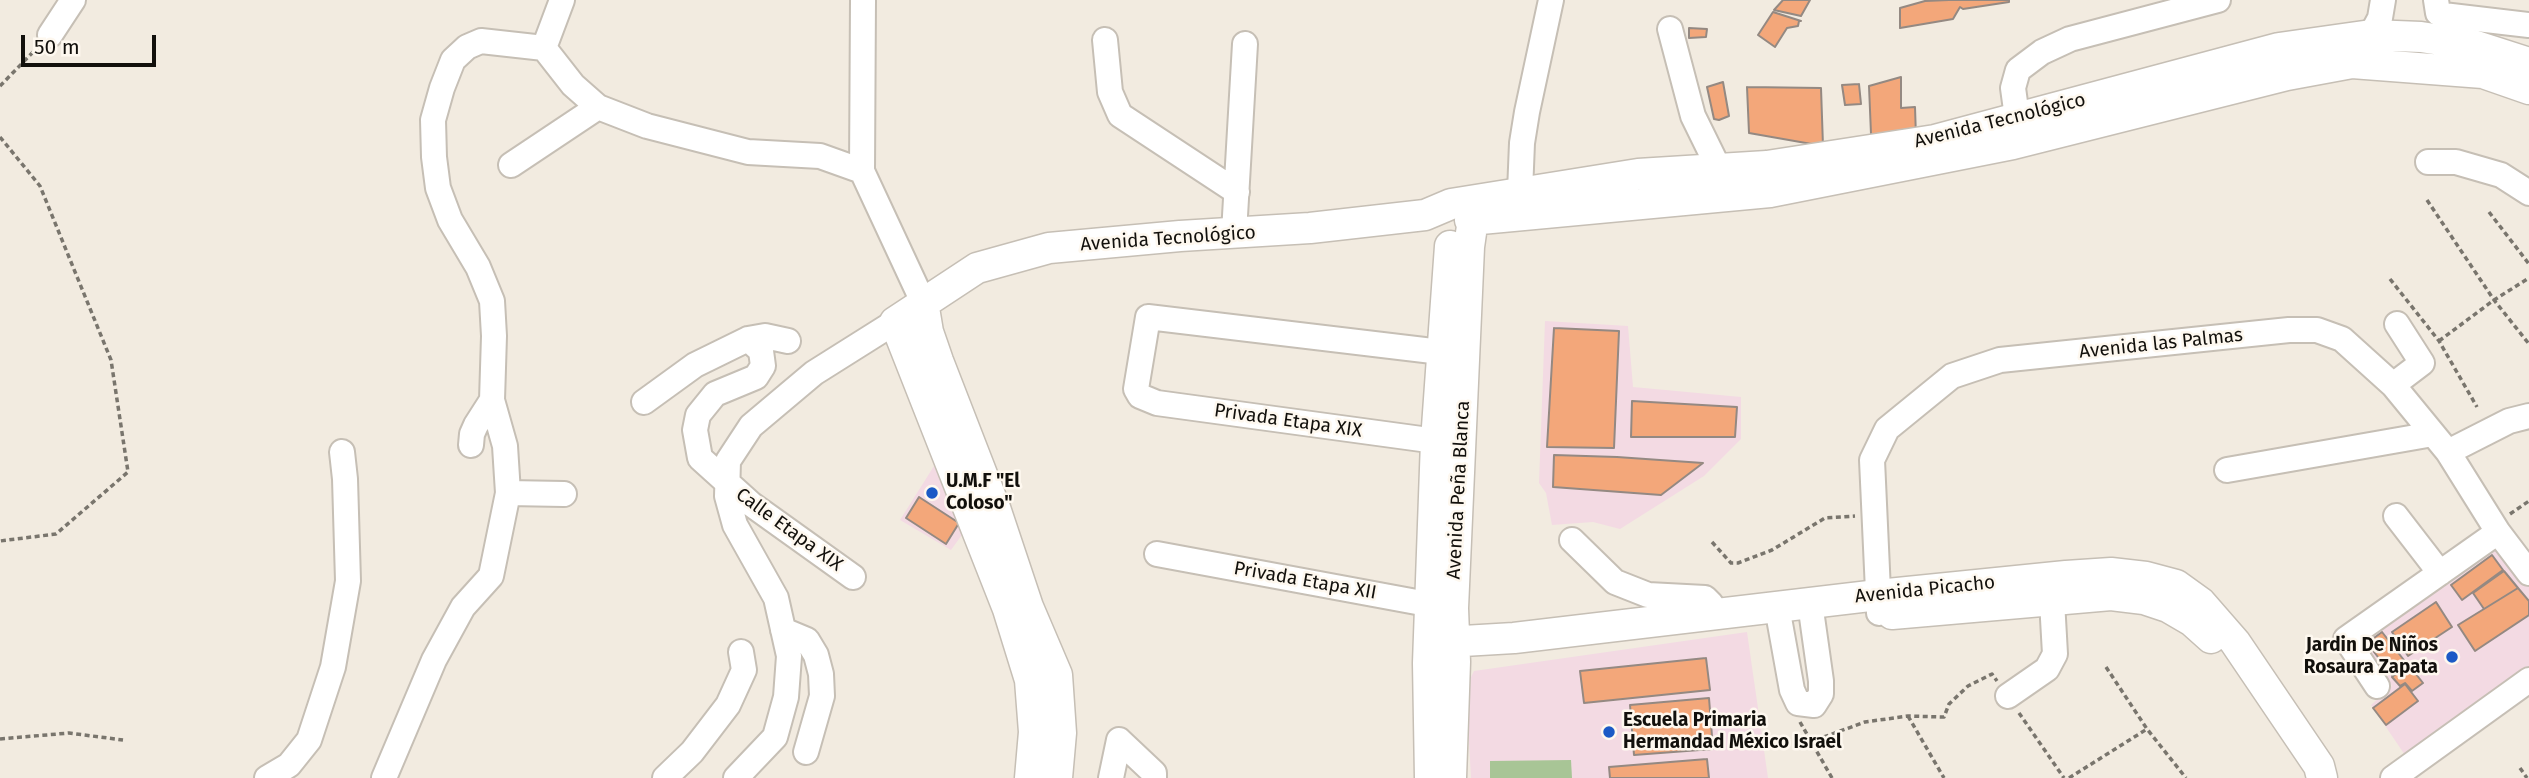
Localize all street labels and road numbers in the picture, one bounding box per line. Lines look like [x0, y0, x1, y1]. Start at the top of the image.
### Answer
street label: Avenida Tecnológico [1912, 89, 2088, 153]
street label: Avenida Tecnológico [1080, 221, 1256, 257]
street label: Avenida las Palmas [2078, 324, 2244, 364]
street label: Privada Etapa XIX [1213, 399, 1363, 443]
street label: Avenida Peña Blanca [1443, 400, 1475, 580]
street label: Calle Etapa XIX [731, 484, 847, 576]
street label: Privada Etapa XII [1232, 557, 1378, 605]
street label: Avenida Picacho [1854, 571, 1996, 609]

